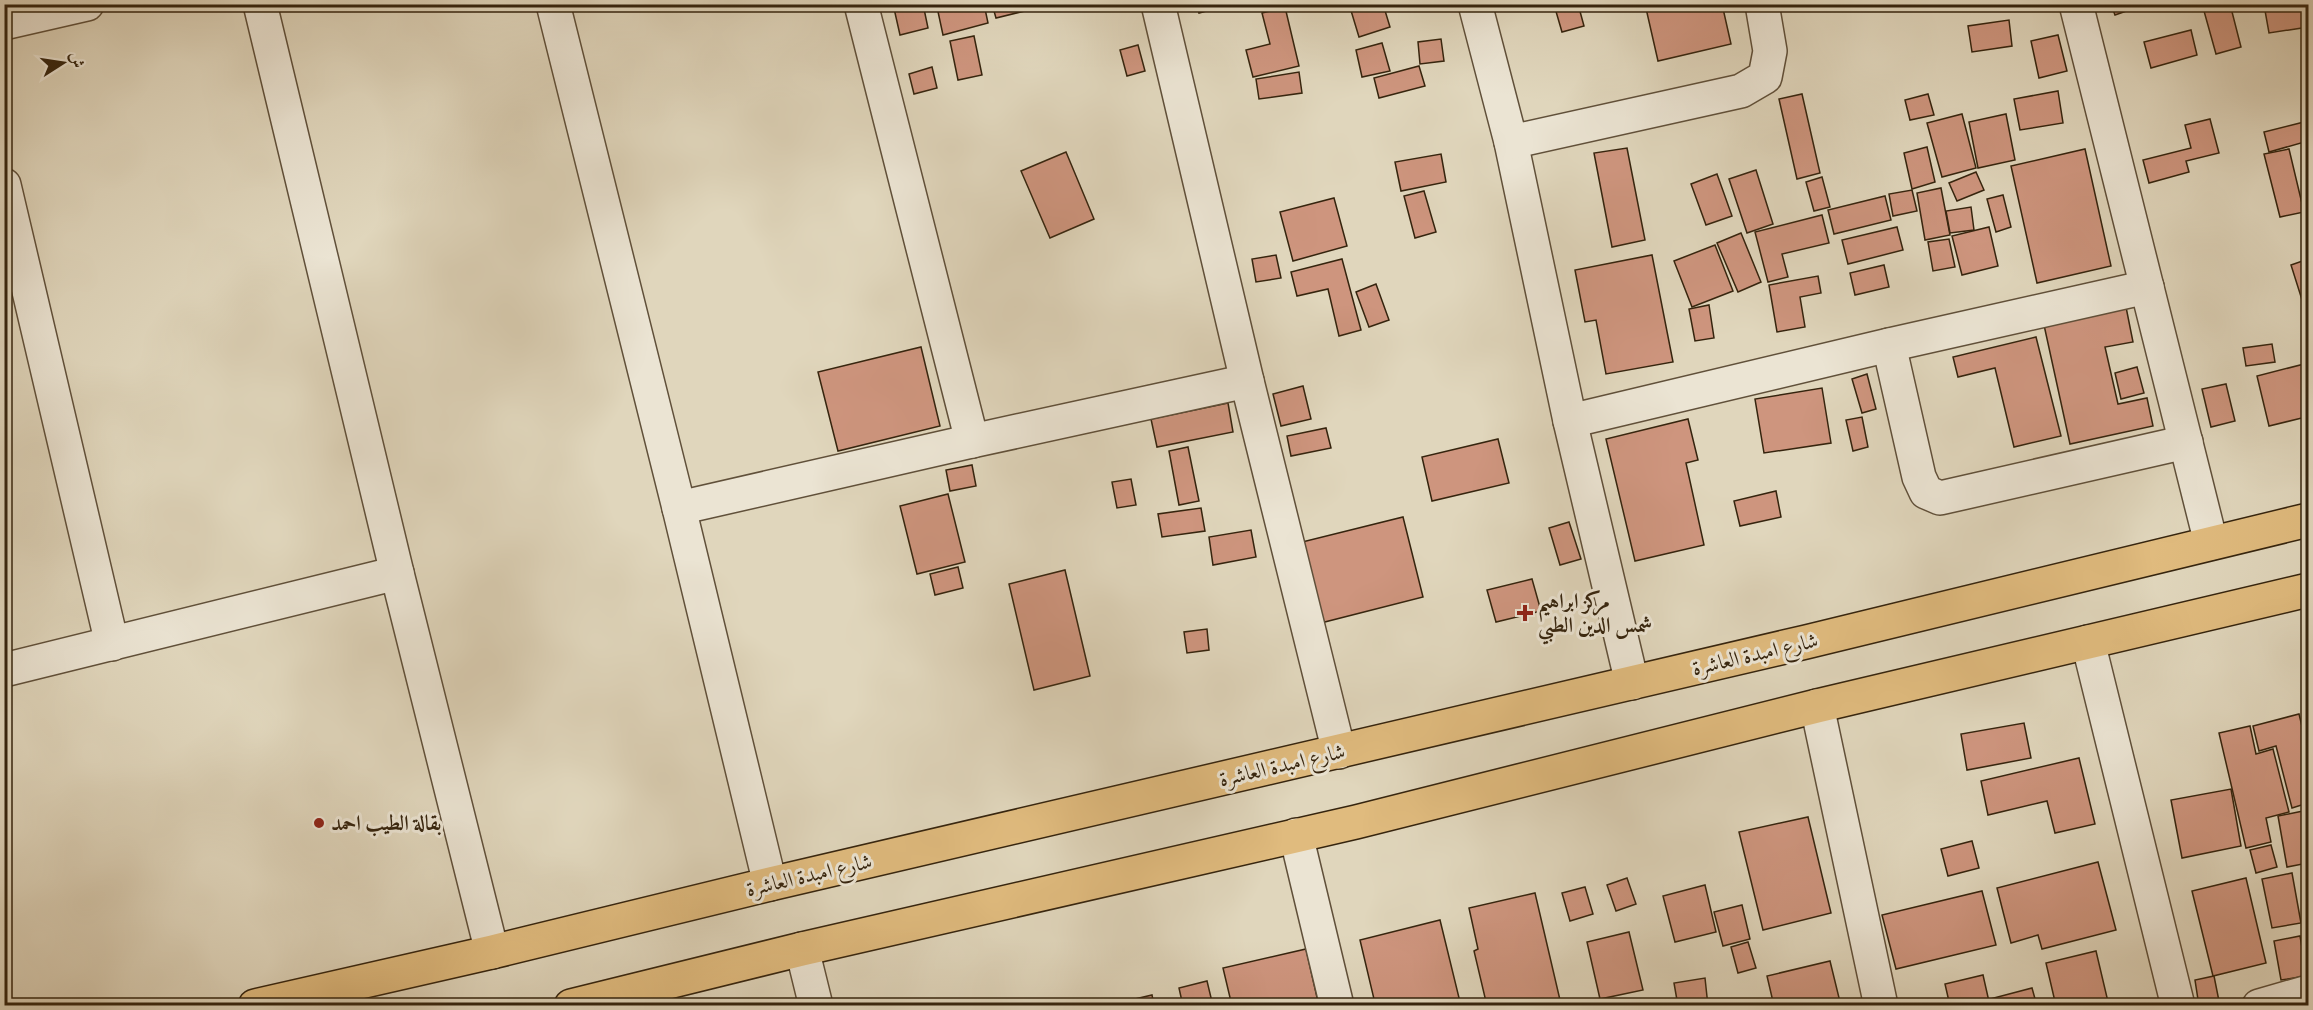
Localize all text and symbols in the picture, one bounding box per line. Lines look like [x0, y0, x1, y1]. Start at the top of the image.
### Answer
north arrow [33, 33, 93, 93]
text: ش [64, 50, 87, 70]
place label: مركز ابراهيم شمس الدين الطبي [1538, 589, 1652, 645]
marker: مركز ابراهيم شمس الدين الطبي [1516, 604, 1534, 622]
street label: شارع امبدة العاشرة [1690, 628, 1822, 686]
street label: شارع امبدة العاشرة [1217, 739, 1349, 797]
place label: بقالة الطيب احمد [331, 811, 442, 838]
marker: بقالة الطيب احمد [312, 816, 326, 830]
street label: شارع امبدة العاشرة [744, 849, 876, 907]

